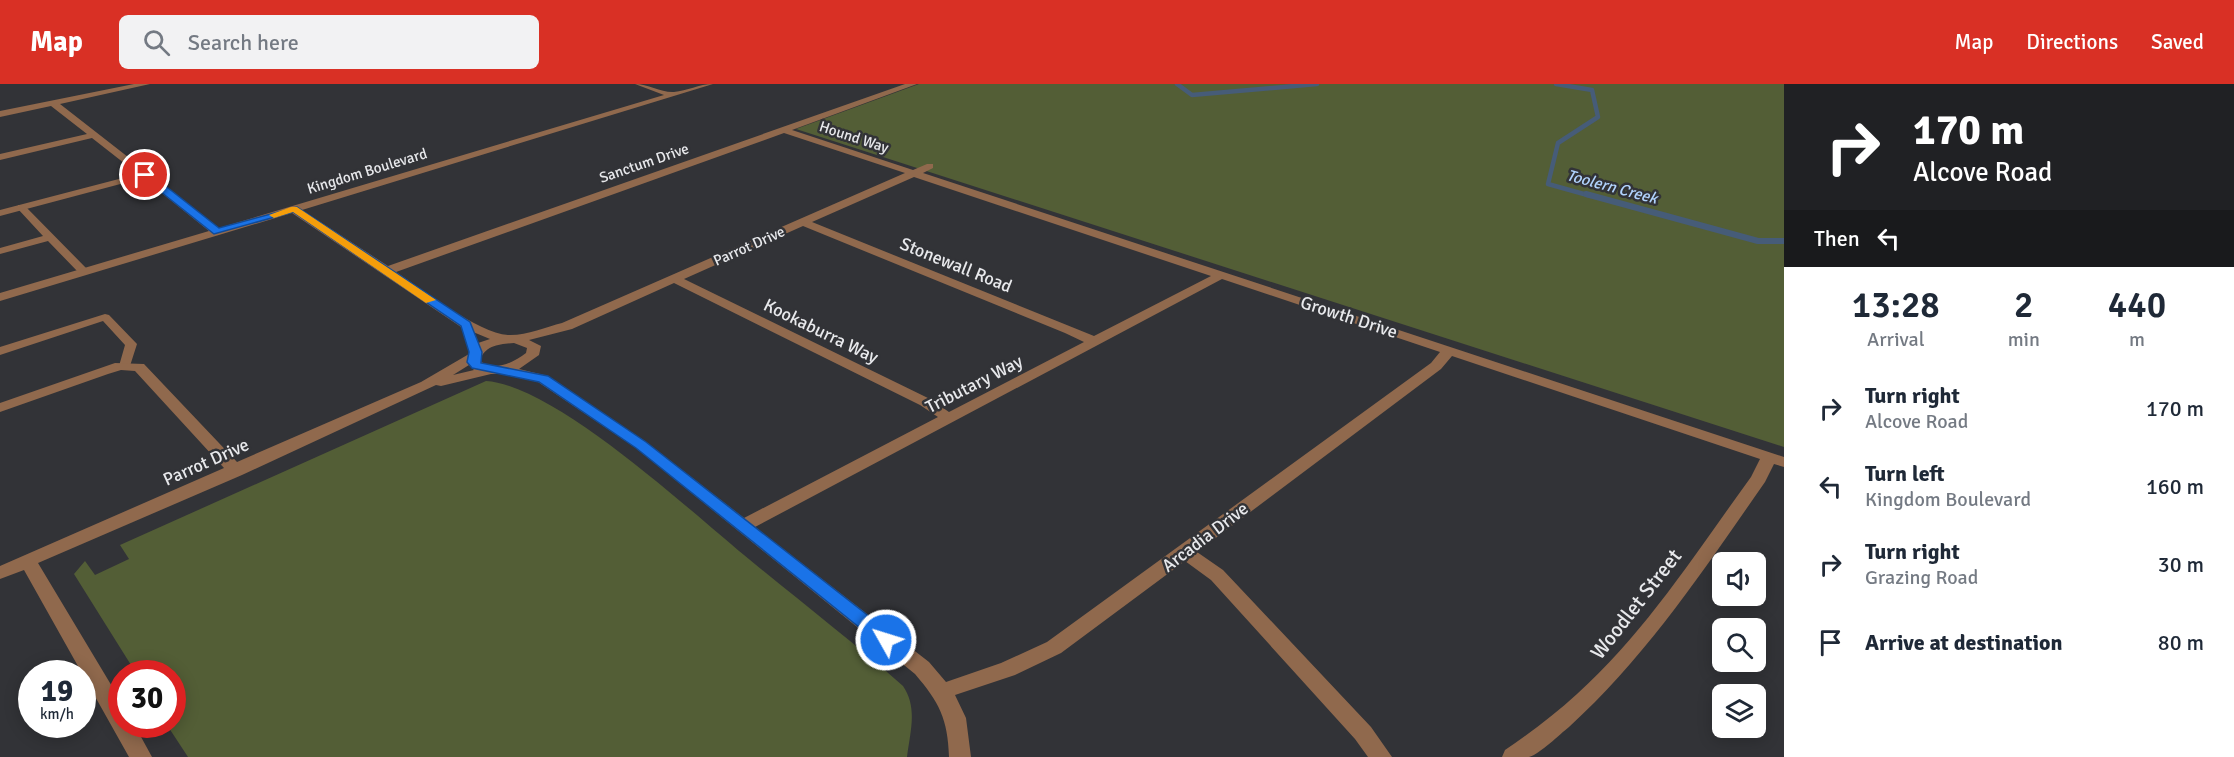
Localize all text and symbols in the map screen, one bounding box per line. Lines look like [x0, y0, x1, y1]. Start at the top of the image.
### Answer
search box [119, 15, 539, 69]
text: Map [30, 25, 83, 59]
icon: search [140, 26, 173, 59]
text: Search here [188, 29, 299, 56]
text: Map [1955, 29, 1993, 55]
text: Directions [2026, 29, 2118, 55]
text: Saved [2151, 29, 2204, 55]
text: 170 m [1913, 105, 2024, 156]
icon: right [1814, 108, 1892, 186]
street label: Hound Way [817, 117, 891, 157]
street label: Sanctum Drive [597, 139, 691, 187]
street label: Kingdom Boulevard [305, 144, 429, 198]
pin [119, 149, 170, 200]
text: Alcove Road [1913, 156, 2052, 189]
icon: arrive [128, 158, 161, 191]
water label: Toolern Creek [1564, 165, 1661, 209]
street label: Parrot Drive [710, 222, 788, 270]
icon: left [1872, 222, 1905, 255]
text: Then [1814, 225, 1860, 252]
street label: Stonewall Road [897, 233, 1015, 297]
text: 13:28 [1852, 283, 1940, 328]
text: 2 [2014, 283, 2034, 328]
text: 440 [2108, 283, 2166, 328]
street label: Growth Drive [1298, 291, 1400, 343]
street label: Kookaburra Way [760, 294, 882, 368]
text: Arrival [1867, 327, 1925, 352]
text: min [2008, 327, 2040, 352]
text: m [2129, 327, 2145, 352]
street label: Tributary Way [922, 350, 1027, 418]
text: Turn right [1865, 382, 1960, 409]
icon: right [1814, 392, 1847, 425]
text: 170 m [2146, 395, 2204, 422]
text: Alcove Road [1865, 409, 1968, 434]
street label: Parrot Drive [160, 433, 252, 491]
text: Turn left [1865, 460, 1945, 487]
icon: left [1814, 470, 1847, 503]
text: 160 m [2146, 473, 2204, 500]
text: Kingdom Boulevard [1865, 487, 2031, 512]
street label: Arcadia Drive [1157, 497, 1253, 577]
text: Turn right [1865, 538, 1960, 565]
street label: Woodlet Street [1585, 544, 1687, 664]
icon: right [1814, 548, 1847, 581]
text: 30 m [2158, 551, 2204, 578]
map controls [1712, 552, 1766, 738]
button: sound [1712, 552, 1766, 606]
text: Grazing Road [1865, 565, 1978, 590]
position arrow [854, 608, 918, 672]
button: search [1712, 618, 1766, 672]
icon: arrive [1814, 626, 1847, 659]
text: Arrive at destination [1865, 629, 2062, 656]
text: 80 m [2158, 629, 2204, 656]
speed limit sign: 30 [108, 660, 186, 738]
text: 19 [41, 673, 73, 710]
button: layers [1712, 684, 1766, 738]
text: km/h [40, 705, 74, 723]

